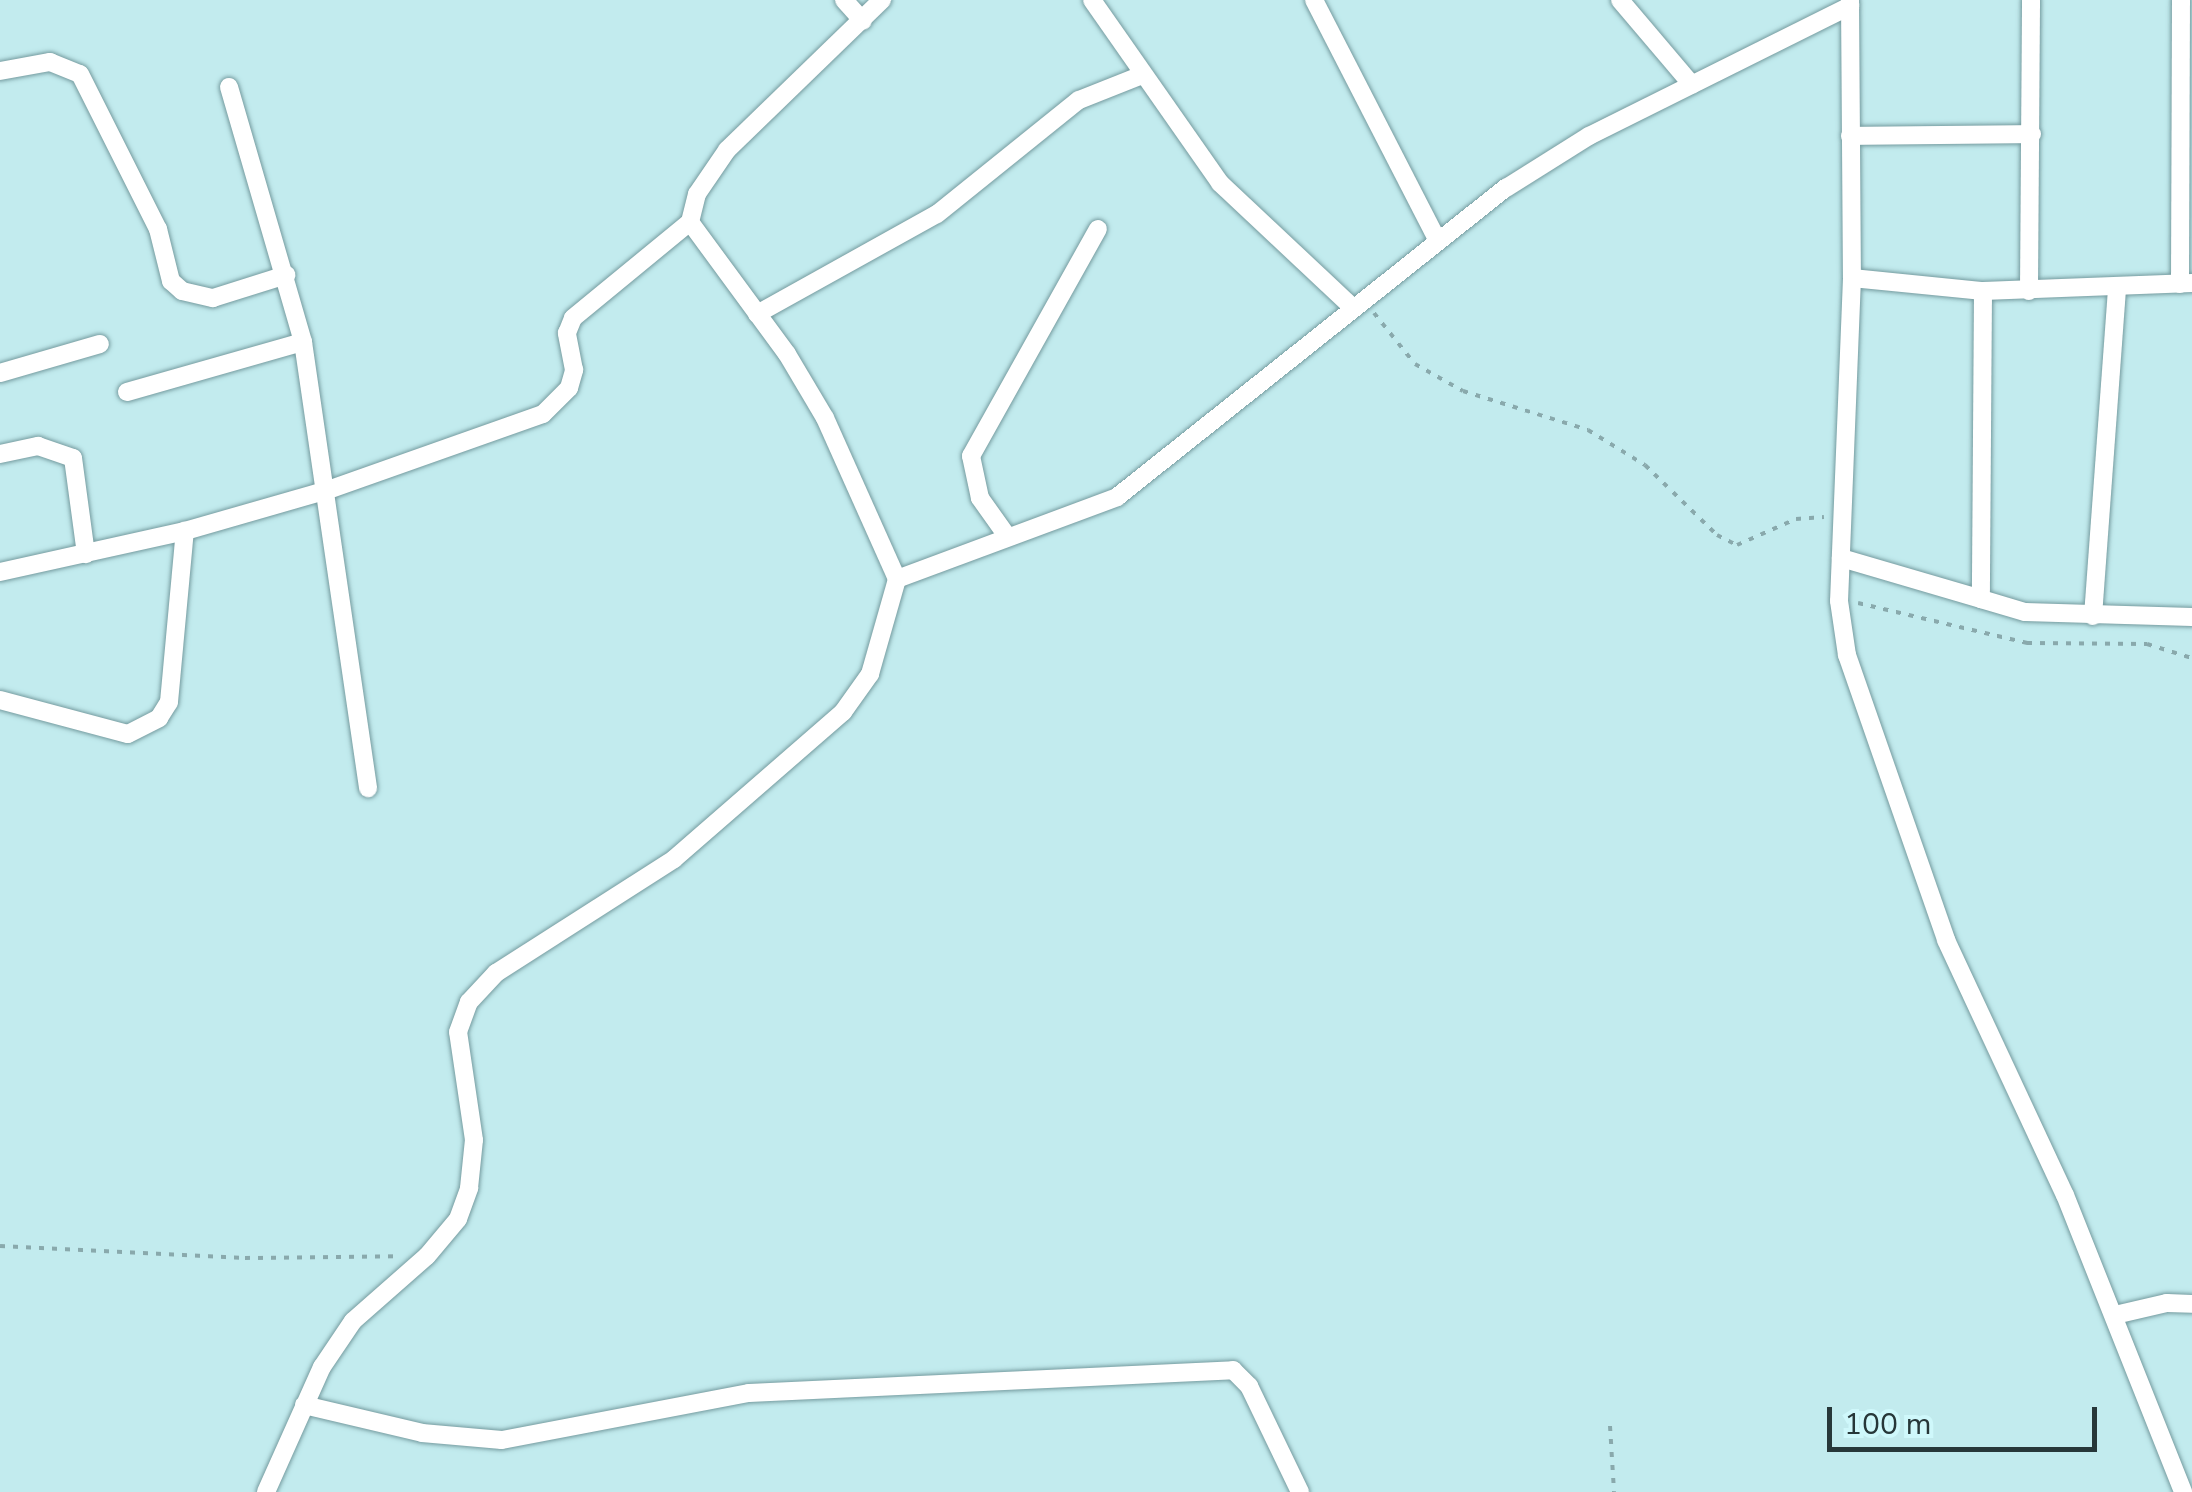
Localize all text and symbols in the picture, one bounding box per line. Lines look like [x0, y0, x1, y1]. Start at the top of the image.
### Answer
scale bar [1832, 1387, 2102, 1449]
text: 100 m [1844, 1404, 1931, 1445]

